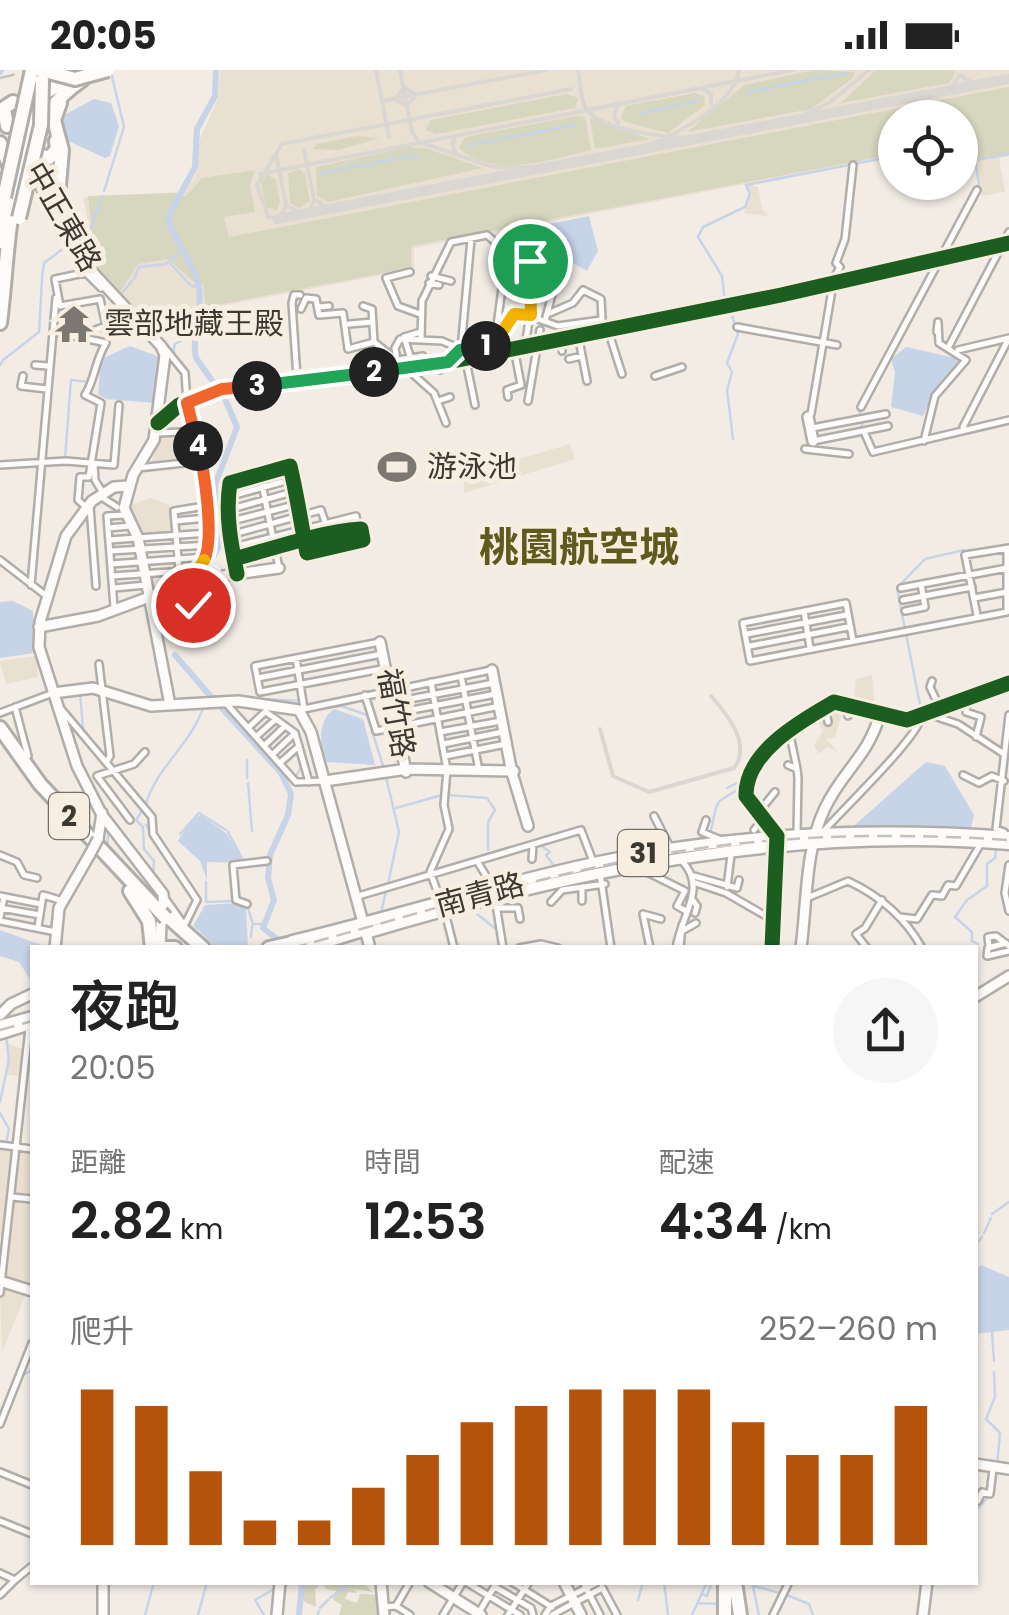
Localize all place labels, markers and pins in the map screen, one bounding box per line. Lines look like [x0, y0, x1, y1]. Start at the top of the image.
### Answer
pin [488, 219, 573, 304]
place label: 雲部地藏王殿 [104, 302, 284, 345]
temple icon: 雲部地藏王殿 [53, 303, 95, 345]
pin: 1 [461, 321, 511, 371]
pin: 2 [349, 347, 399, 397]
pin: 3 [232, 361, 282, 411]
pin: 4 [173, 421, 223, 471]
place label: 游泳池 [427, 445, 517, 488]
sports icon: 游泳池 [376, 446, 418, 488]
pin [151, 563, 236, 648]

